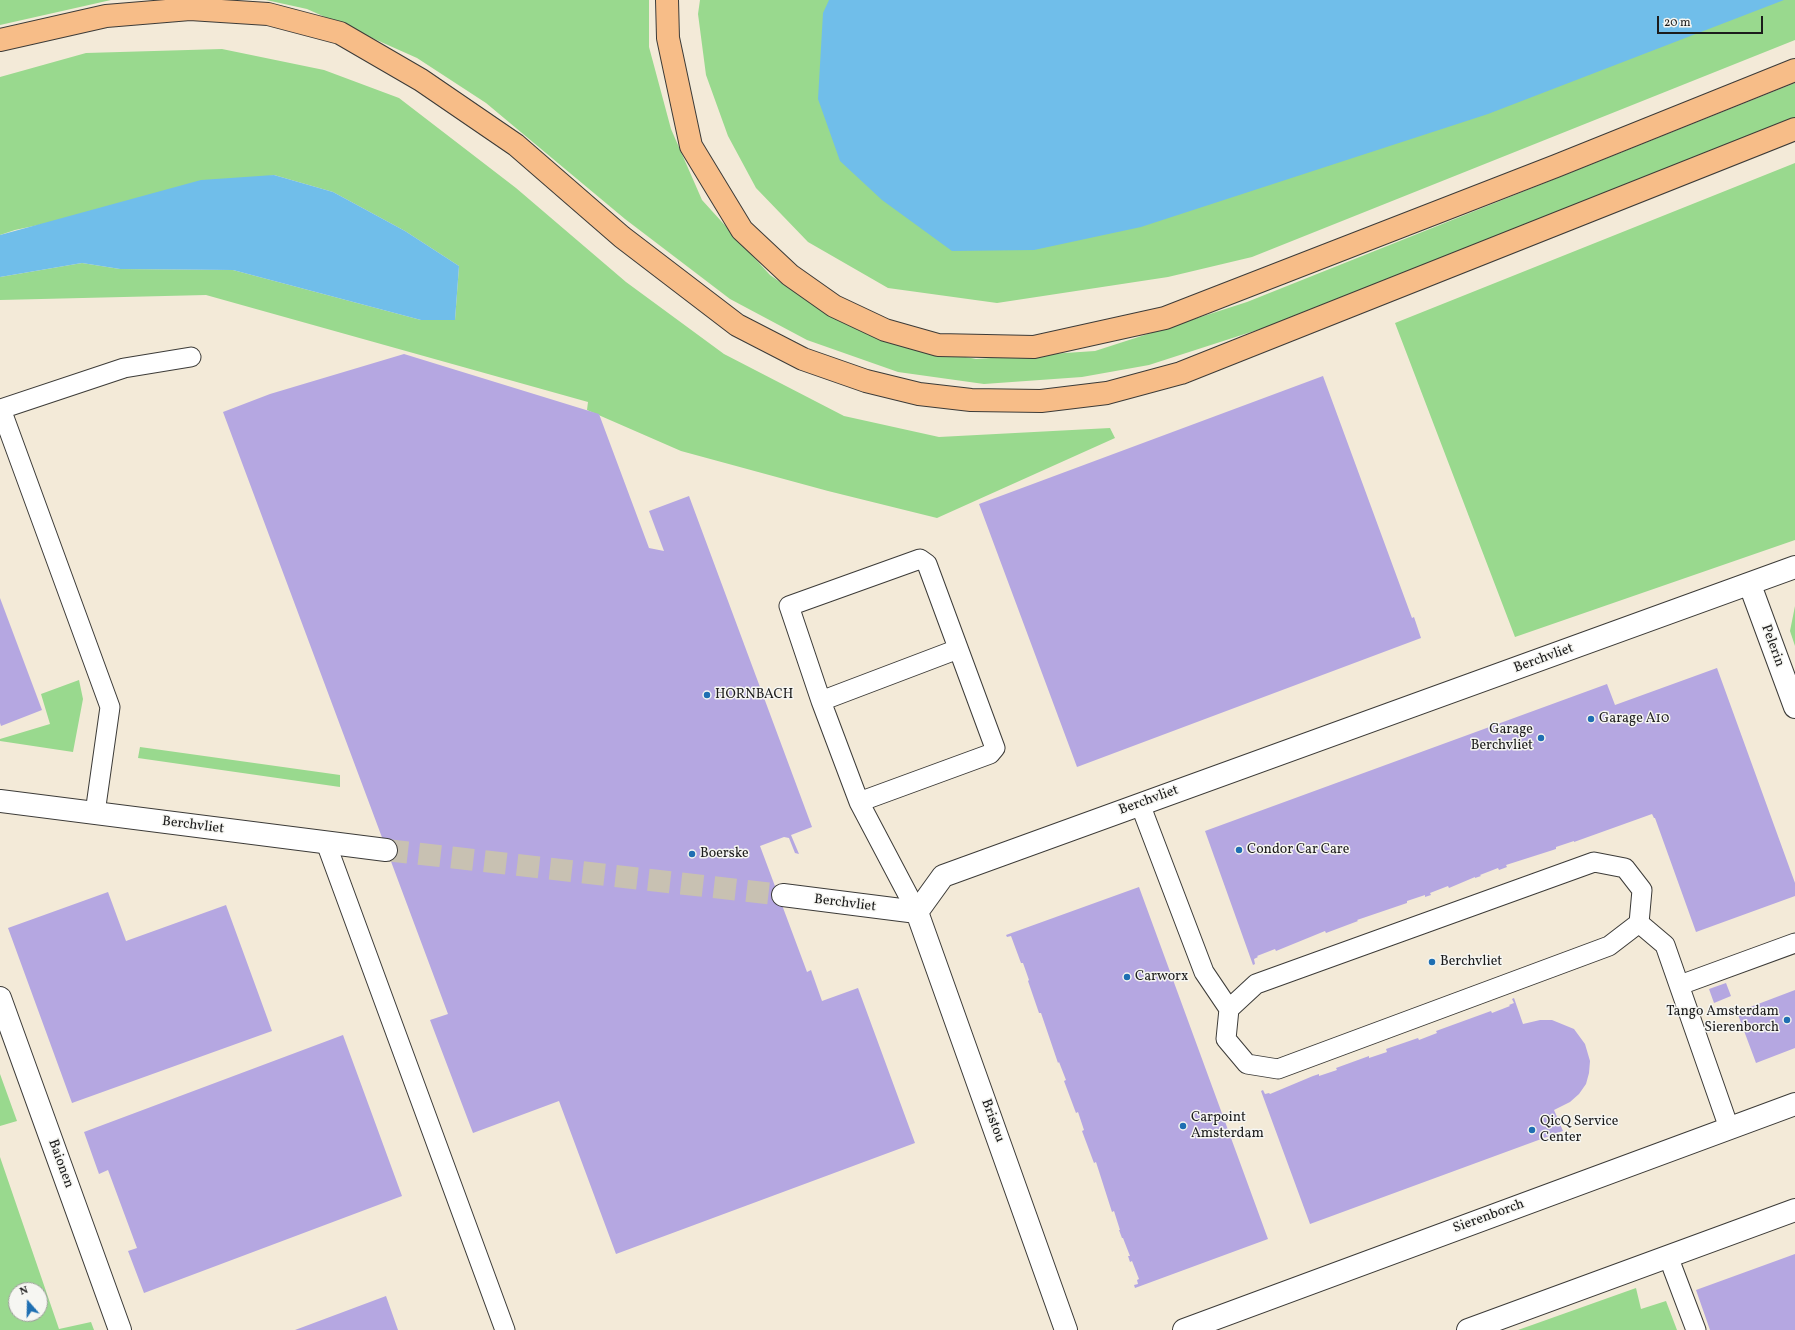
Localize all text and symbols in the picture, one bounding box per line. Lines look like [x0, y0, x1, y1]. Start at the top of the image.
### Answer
scale bar [1659, 8, 1765, 34]
text: 20 m [1664, 15, 1691, 31]
street label: Pelerin [1757, 623, 1787, 669]
street label: Berchvliet [1512, 640, 1576, 678]
place label: HORNBACH [715, 687, 793, 703]
marker: HORNBACH [702, 690, 712, 700]
place label: Garage A10 [1599, 711, 1669, 727]
marker: Garage A10 [1586, 714, 1596, 724]
place label: Garage Berchvliet [1471, 722, 1533, 754]
marker: Garage Berchvliet [1536, 733, 1546, 743]
street label: Berchvliet [1117, 782, 1181, 820]
street label: Berchvliet [161, 814, 225, 838]
place label: Condor Car Care [1247, 842, 1349, 858]
marker: Condor Car Care [1234, 845, 1244, 855]
place label: Boerske [700, 846, 749, 862]
marker: Boerske [687, 849, 697, 859]
street label: Berchvliet [813, 892, 877, 916]
place label: Berchvliet [1440, 954, 1502, 970]
marker: Berchvliet [1427, 957, 1437, 967]
place label: Carworx [1135, 969, 1188, 985]
marker: Carworx [1122, 972, 1132, 982]
place label: Tango Amsterdam Sierenborch [1666, 1004, 1779, 1036]
marker: Tango Amsterdam Sierenborch [1782, 1015, 1792, 1025]
street label: Bristou [976, 1097, 1008, 1145]
place label: Carpoint Amsterdam [1191, 1110, 1264, 1142]
place label: QicQ Service Center [1540, 1114, 1618, 1146]
marker: Carpoint Amsterdam [1178, 1121, 1188, 1131]
marker: QicQ Service Center [1527, 1125, 1537, 1135]
street label: Baionen [43, 1137, 77, 1191]
street label: Sierenborch [1451, 1196, 1527, 1238]
north arrow [8, 1282, 48, 1322]
text: N [18, 1283, 30, 1300]

